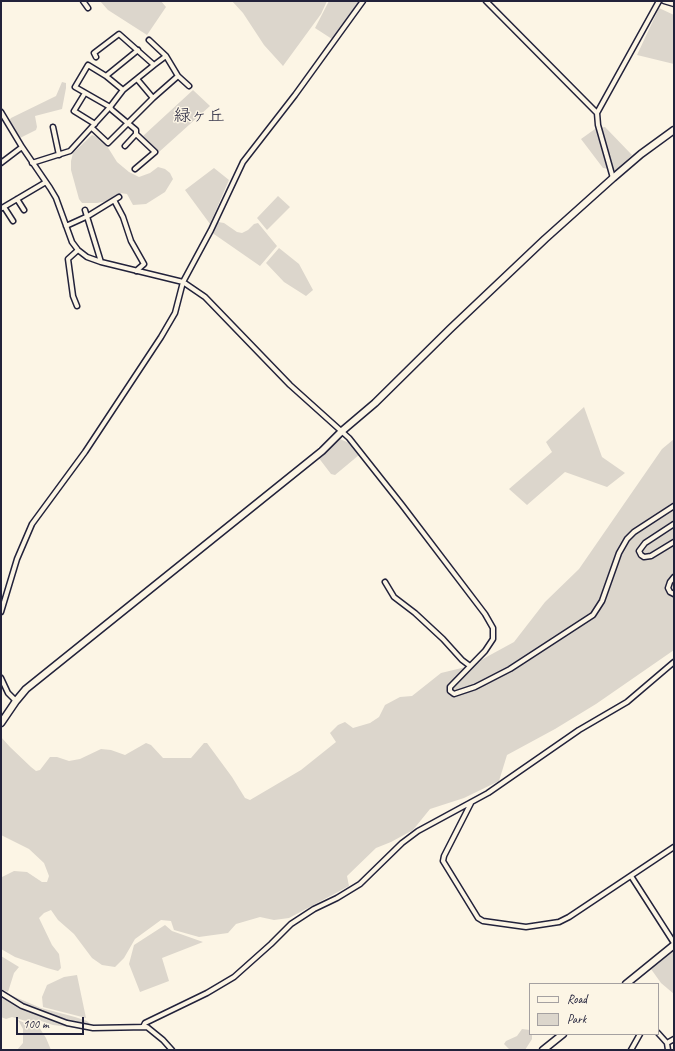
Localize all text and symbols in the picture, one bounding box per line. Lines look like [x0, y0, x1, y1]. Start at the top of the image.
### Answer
district label: 緑ヶ丘 [174, 107, 224, 127]
legend [529, 983, 659, 1035]
text: Road [567, 991, 587, 1007]
scale bar [18, 1009, 86, 1035]
text: Park [567, 1011, 586, 1027]
text: 100 m [23, 1016, 49, 1032]

